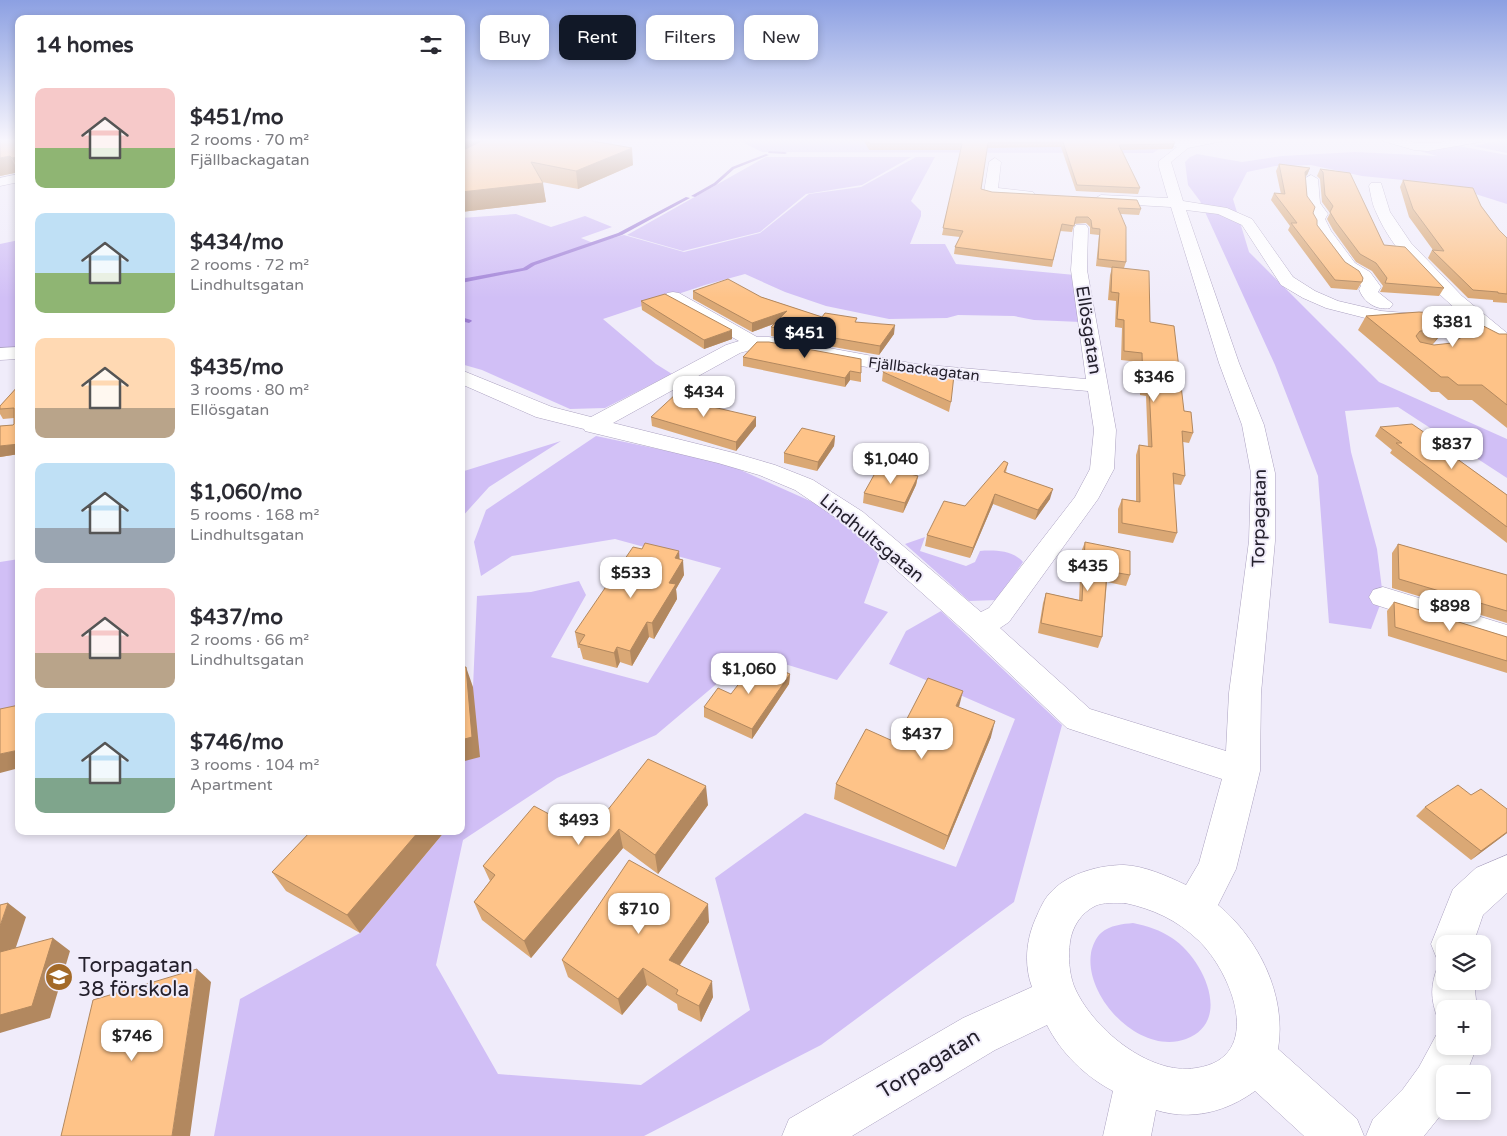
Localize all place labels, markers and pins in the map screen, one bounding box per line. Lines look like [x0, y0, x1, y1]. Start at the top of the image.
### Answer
pin: $381 [1423, 306, 1483, 348]
pin: $451 [775, 316, 835, 359]
pin: $346 [1124, 360, 1184, 403]
pin: $434 [674, 376, 734, 418]
pin: $837 [1422, 428, 1482, 470]
pin: $1,040 [850, 442, 932, 485]
pin: $435 [1058, 550, 1118, 592]
pin: $533 [601, 556, 661, 599]
pin: $898 [1420, 590, 1480, 632]
pin: $1,060 [708, 652, 790, 695]
pin: $437 [892, 718, 952, 760]
pin: $493 [549, 804, 609, 846]
pin: $710 [609, 892, 669, 935]
place label: Torpagatan 38 förskola [78, 953, 193, 1002]
school or university icon: Torpagatan 38 förskola [44, 962, 74, 992]
pin: $746 [102, 1020, 162, 1062]

